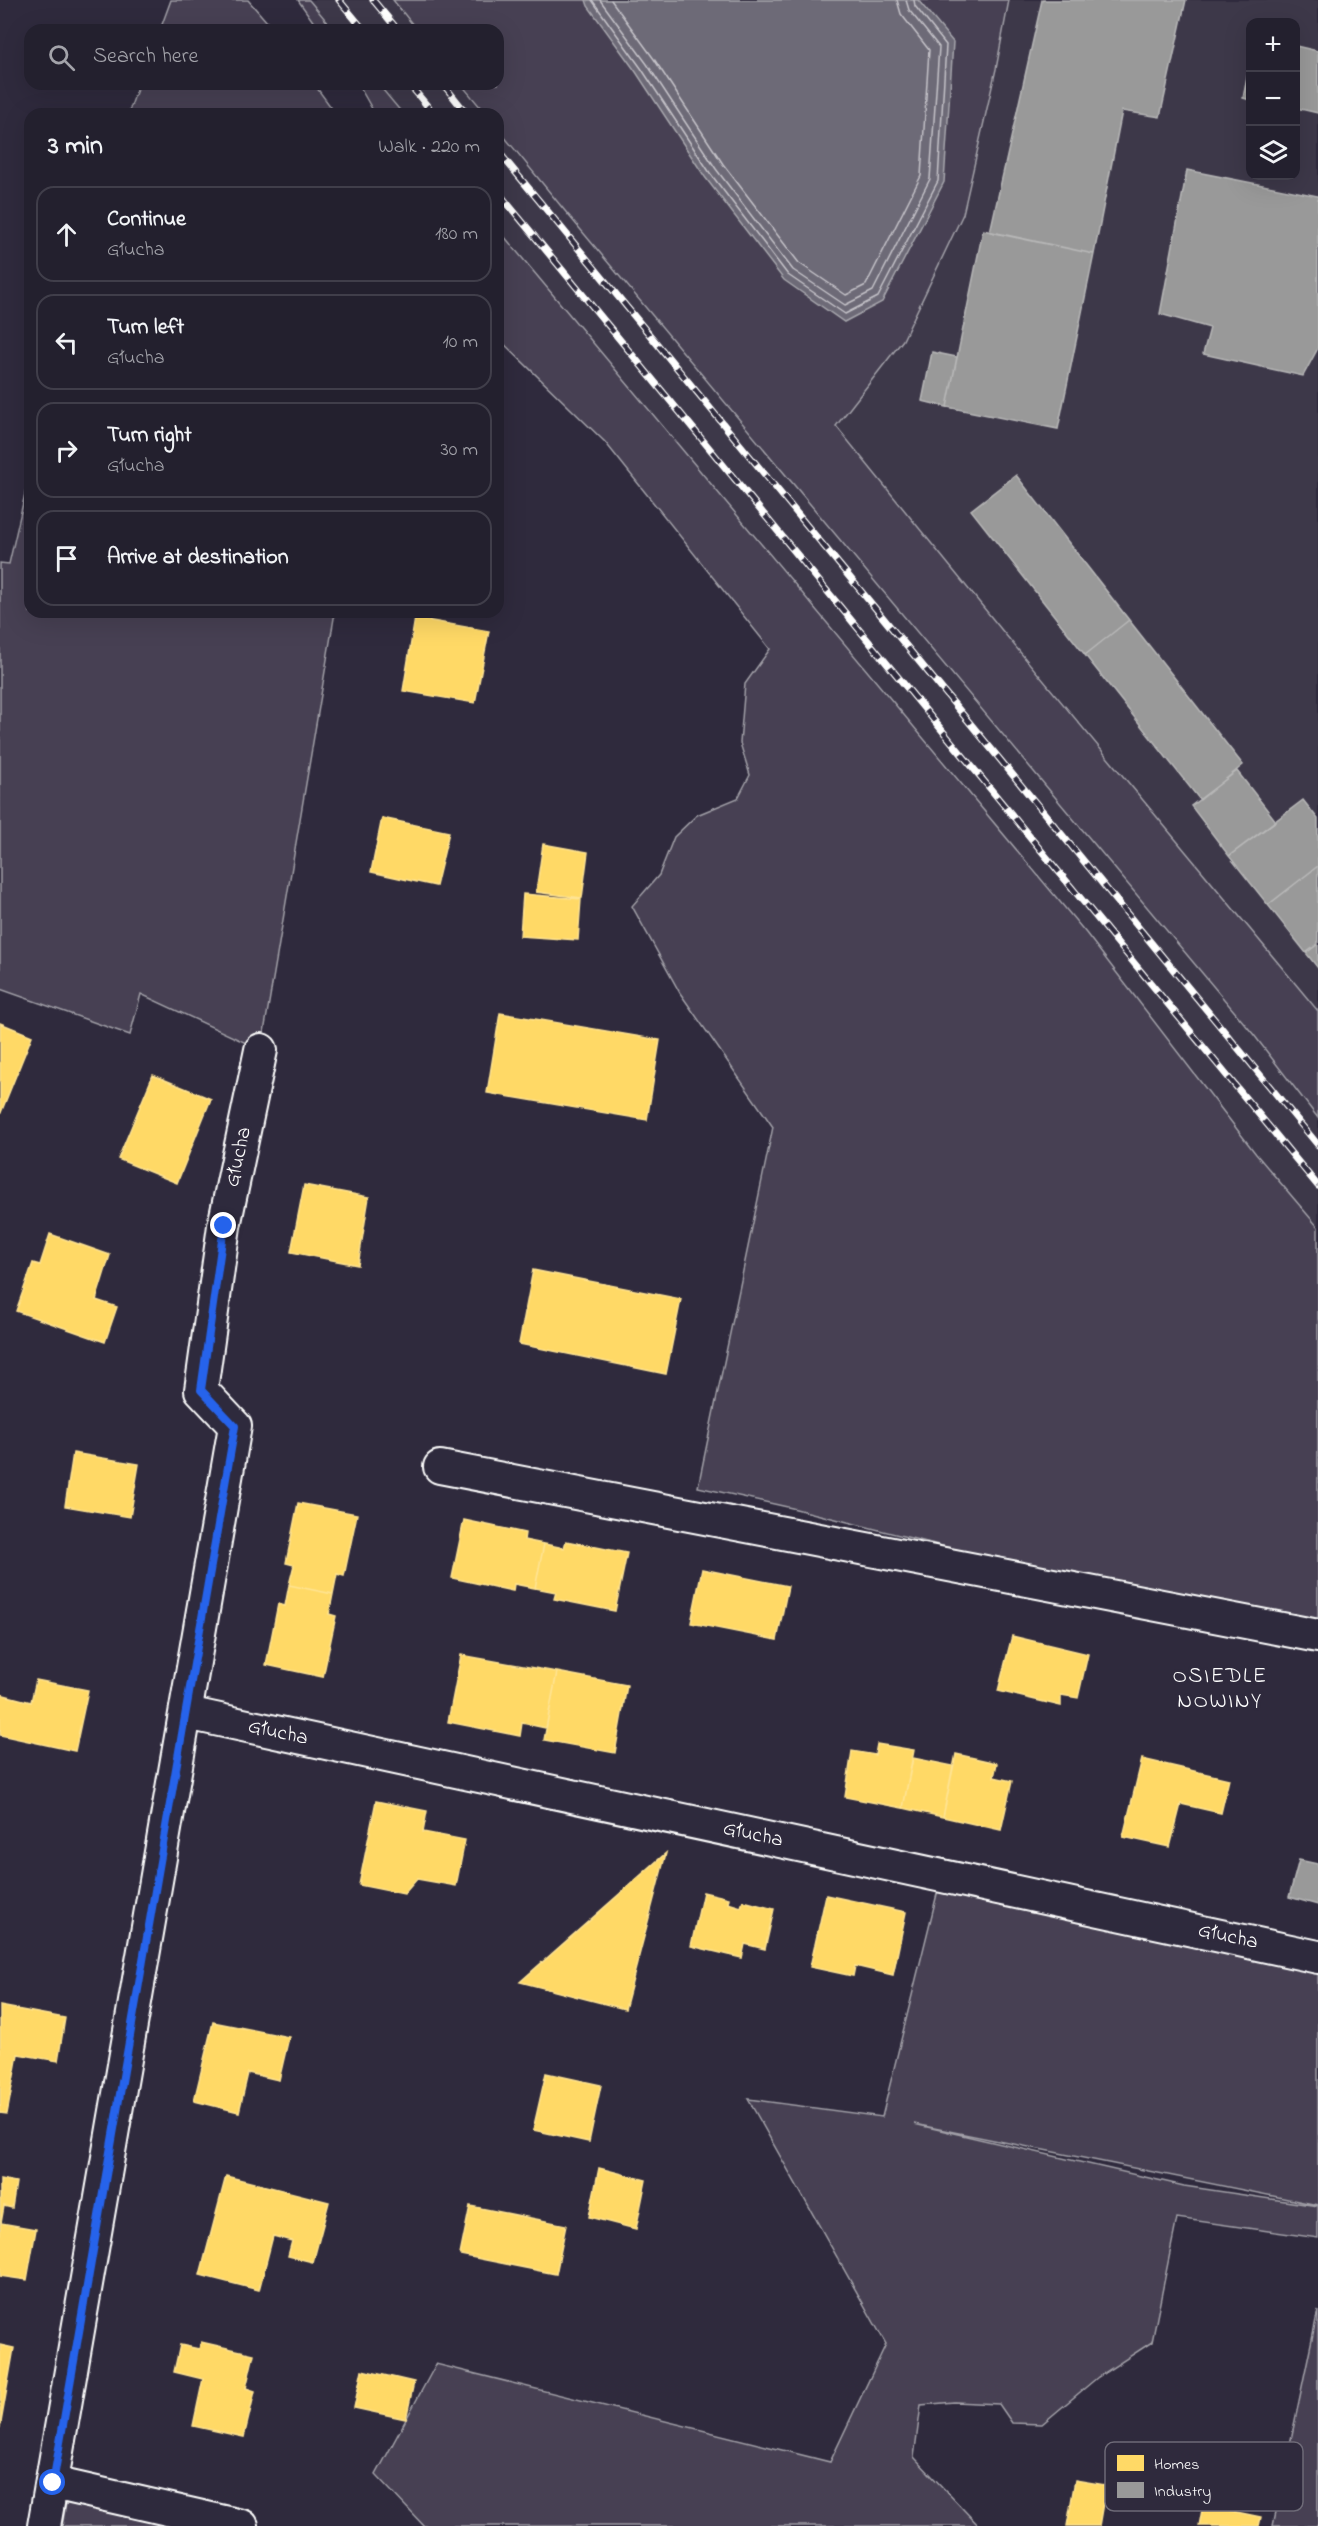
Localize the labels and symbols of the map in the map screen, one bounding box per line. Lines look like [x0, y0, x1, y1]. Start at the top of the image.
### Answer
street label: Głucha [218, 1124, 260, 1190]
route end [210, 1212, 236, 1238]
district label: OSIEDLE NOWINY [1172, 1661, 1268, 1718]
street label: Głucha [245, 1712, 311, 1754]
street label: Głucha [720, 1814, 786, 1856]
street label: Głucha [1195, 1916, 1261, 1958]
legend [1105, 2442, 1303, 2511]
text: Homes [1154, 2453, 1199, 2477]
route start [39, 2469, 65, 2495]
text: Industry [1154, 2480, 1211, 2504]

